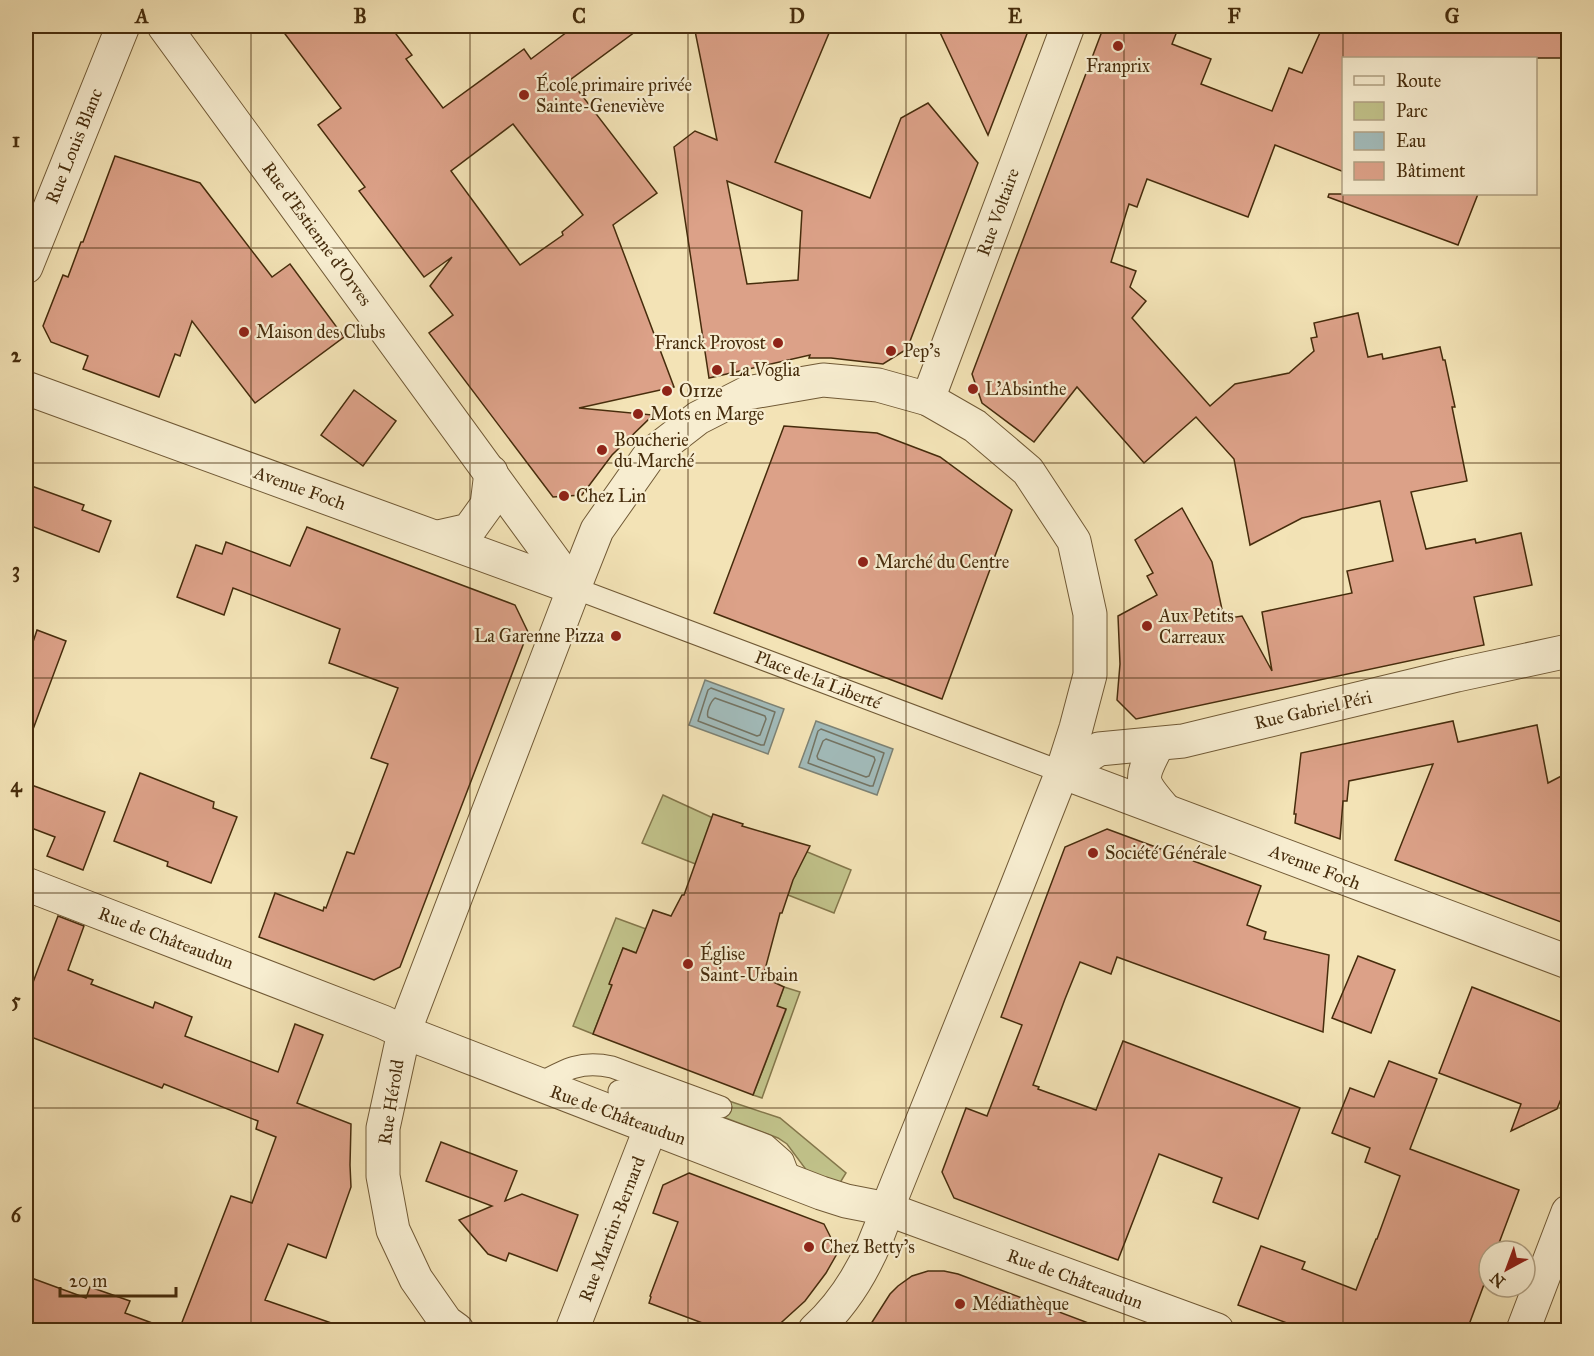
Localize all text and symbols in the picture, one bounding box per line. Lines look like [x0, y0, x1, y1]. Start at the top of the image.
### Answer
text: A [133, 4, 149, 28]
text: B [353, 4, 367, 28]
text: C [572, 4, 586, 28]
text: D [789, 4, 805, 28]
text: E [1008, 4, 1023, 28]
text: F [1227, 4, 1241, 28]
text: G [1445, 4, 1460, 28]
marker: Franprix [1111, 39, 1125, 53]
place label: Franprix [1086, 55, 1150, 77]
legend [1342, 57, 1537, 195]
text: Route [1396, 70, 1441, 92]
place label: École primaire privée Sainte-Geneviève [536, 72, 692, 117]
street label: Rue Louis Blanc [41, 85, 107, 207]
marker: École primaire privée Sainte-Geneviève [517, 88, 531, 102]
text: Parc [1396, 100, 1428, 122]
text: 1 [12, 128, 20, 152]
text: Eau [1396, 130, 1426, 152]
street label: Rue d'Estienne d'Orves [257, 158, 377, 310]
text: Bâtiment [1396, 160, 1466, 182]
street label: Rue Voltaire [972, 165, 1024, 259]
place label: Maison des Clubs [256, 321, 385, 343]
marker: Maison des Clubs [237, 325, 251, 339]
place label: Franck Provost [654, 332, 767, 354]
marker: Franck Provost [771, 336, 785, 350]
place label: Pep's [903, 340, 940, 362]
text: 2 [11, 343, 22, 367]
marker: Pep's [884, 344, 898, 358]
place label: La Voglia [729, 359, 800, 382]
marker: La Voglia [710, 363, 724, 377]
place label: L'Absinthe [985, 378, 1066, 400]
place label: O11ze [679, 380, 723, 402]
marker: L'Absinthe [966, 382, 980, 396]
marker: O11ze [660, 384, 674, 398]
place label: Mots en Marge [650, 403, 764, 426]
marker: Mots en Marge [631, 407, 645, 421]
place label: Boucherie du Marché [614, 429, 695, 472]
marker: Boucherie du Marché [595, 443, 609, 457]
street label: Avenue Foch [250, 461, 349, 515]
place label: Chez Lin [576, 485, 646, 507]
marker: Chez Lin [557, 489, 571, 503]
place label: Marché du Centre [875, 551, 1009, 573]
marker: Marché du Centre [856, 555, 870, 569]
text: 3 [12, 558, 20, 583]
place label: Aux Petits Carreaux [1158, 605, 1234, 648]
marker: Aux Petits Carreaux [1140, 619, 1154, 633]
place label: La Garenne Pizza [474, 625, 604, 647]
marker: La Garenne Pizza [609, 629, 623, 643]
street label: Place de la Liberté [752, 646, 885, 714]
street label: Rue Gabriel Péri [1252, 686, 1374, 734]
text: 4 [10, 773, 22, 798]
street label: Avenue Foch [1265, 839, 1364, 894]
place label: Société Générale [1105, 842, 1227, 864]
marker: Société Générale [1086, 846, 1100, 860]
street label: Rue de Châteaudun [95, 902, 237, 974]
place label: Église Saint-Urbain [700, 941, 798, 986]
marker: Église Saint-Urbain [681, 957, 695, 971]
text: 5 [11, 988, 21, 1012]
street label: Rue Hérold [373, 1058, 409, 1146]
street label: Rue de Châteaudun [547, 1080, 689, 1150]
street label: Rue Martin-Bernard [574, 1153, 650, 1305]
text: 6 [11, 1203, 23, 1227]
place label: Chez Betty's [821, 1236, 915, 1258]
north arrow [1477, 1239, 1537, 1299]
marker: Chez Betty's [802, 1240, 816, 1254]
street label: Rue de Châteaudun [1004, 1244, 1146, 1314]
scale bar [60, 1260, 176, 1298]
text: N [1486, 1268, 1509, 1292]
text: 20 m [69, 1270, 107, 1292]
place label: Médiathèque [972, 1293, 1069, 1316]
marker: Médiathèque [953, 1297, 967, 1311]

